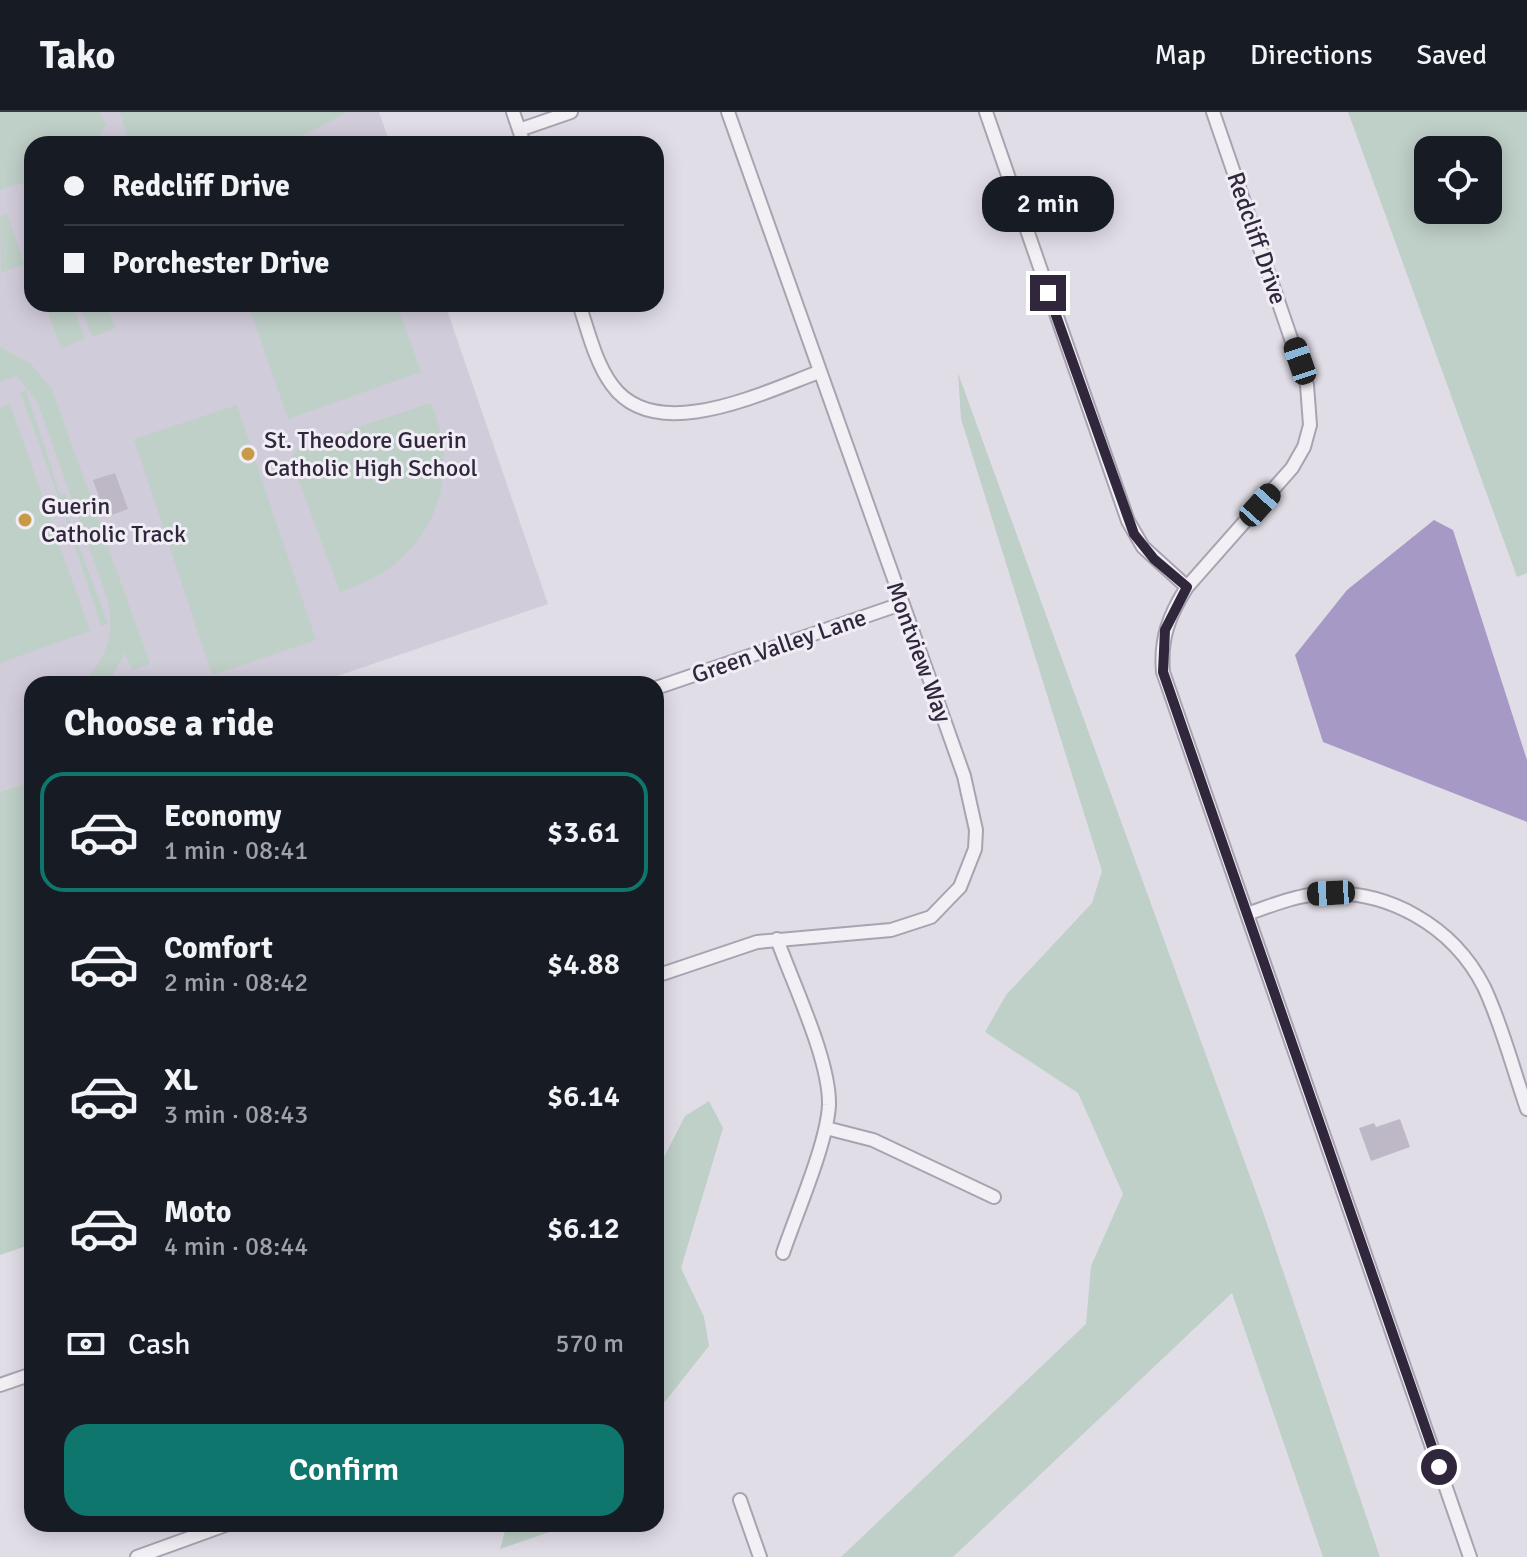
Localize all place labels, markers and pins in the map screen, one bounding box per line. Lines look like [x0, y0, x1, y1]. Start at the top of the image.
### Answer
place label: St. Theodore Guerin Catholic High School [264, 425, 478, 483]
marker: St. Theodore Guerin Catholic High School [239, 445, 257, 463]
place label: Guerin Catholic Track [41, 491, 186, 549]
marker: Guerin Catholic Track [16, 511, 34, 529]

